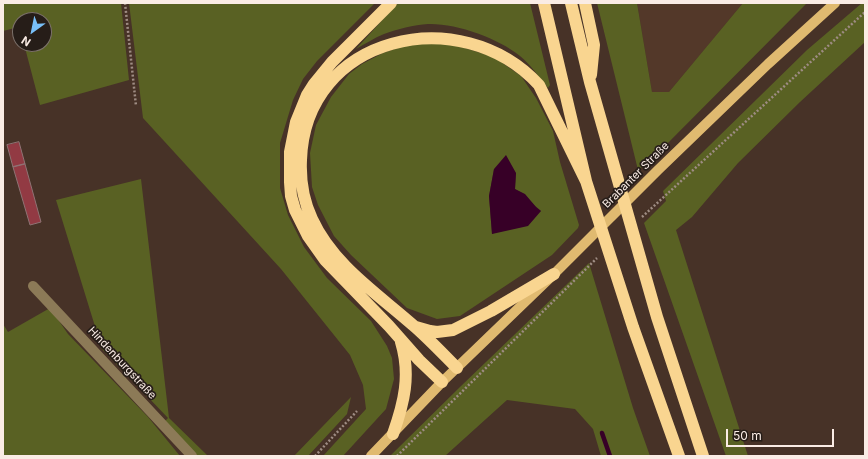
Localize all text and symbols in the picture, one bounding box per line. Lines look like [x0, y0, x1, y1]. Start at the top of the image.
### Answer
north arrow [12, 12, 52, 52]
text: N [19, 33, 33, 49]
street label: Brabanter Straße [600, 139, 672, 211]
street label: Hindenburgstraße [85, 324, 159, 402]
scale bar [728, 421, 836, 447]
text: 50 m [733, 428, 762, 443]

